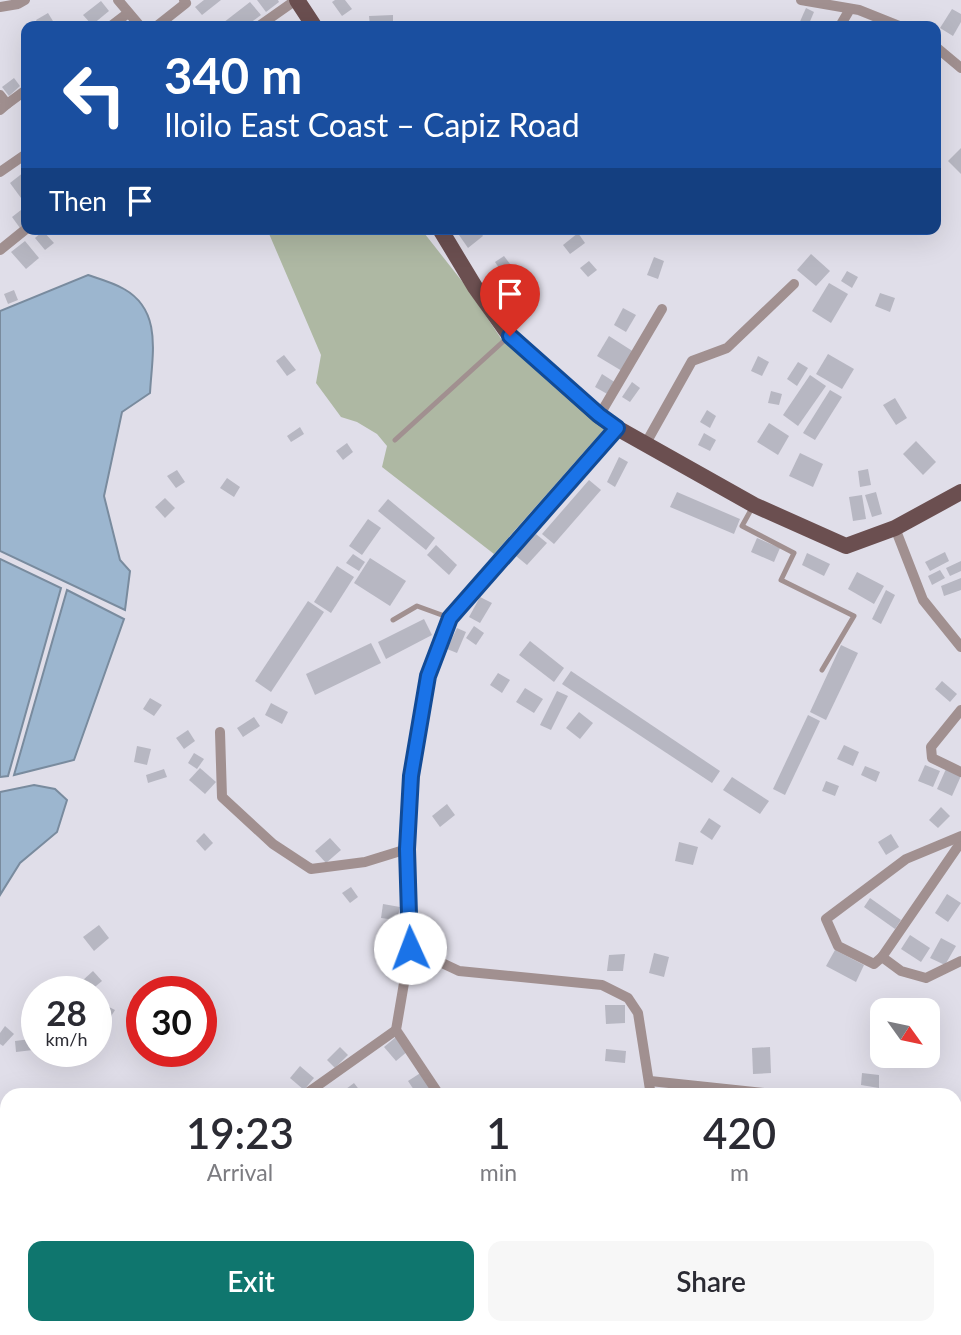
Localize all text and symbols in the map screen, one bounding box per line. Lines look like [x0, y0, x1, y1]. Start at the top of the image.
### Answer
text: 340 m [164, 46, 302, 104]
icon: left [49, 49, 140, 140]
text: Iloilo East Coast – Capiz Road [164, 105, 580, 144]
icon: arrive [121, 182, 159, 220]
text: Then [49, 185, 107, 217]
pin [480, 264, 540, 336]
icon: arrive [491, 275, 529, 313]
position arrow [373, 911, 447, 985]
speed limit sign: 30 [126, 976, 217, 1067]
text: 28 [46, 991, 87, 1033]
north arrow [870, 998, 940, 1068]
map controls [870, 998, 940, 1068]
text: km/h [45, 1028, 88, 1050]
text: 19:23 [186, 1108, 294, 1158]
text: 1 [486, 1108, 511, 1158]
text: 420 [703, 1108, 776, 1158]
text: Arrival [207, 1158, 273, 1186]
text: min [480, 1158, 517, 1186]
text: m [730, 1158, 749, 1186]
button: Exit [28, 1241, 474, 1321]
button: Share [488, 1241, 934, 1321]

